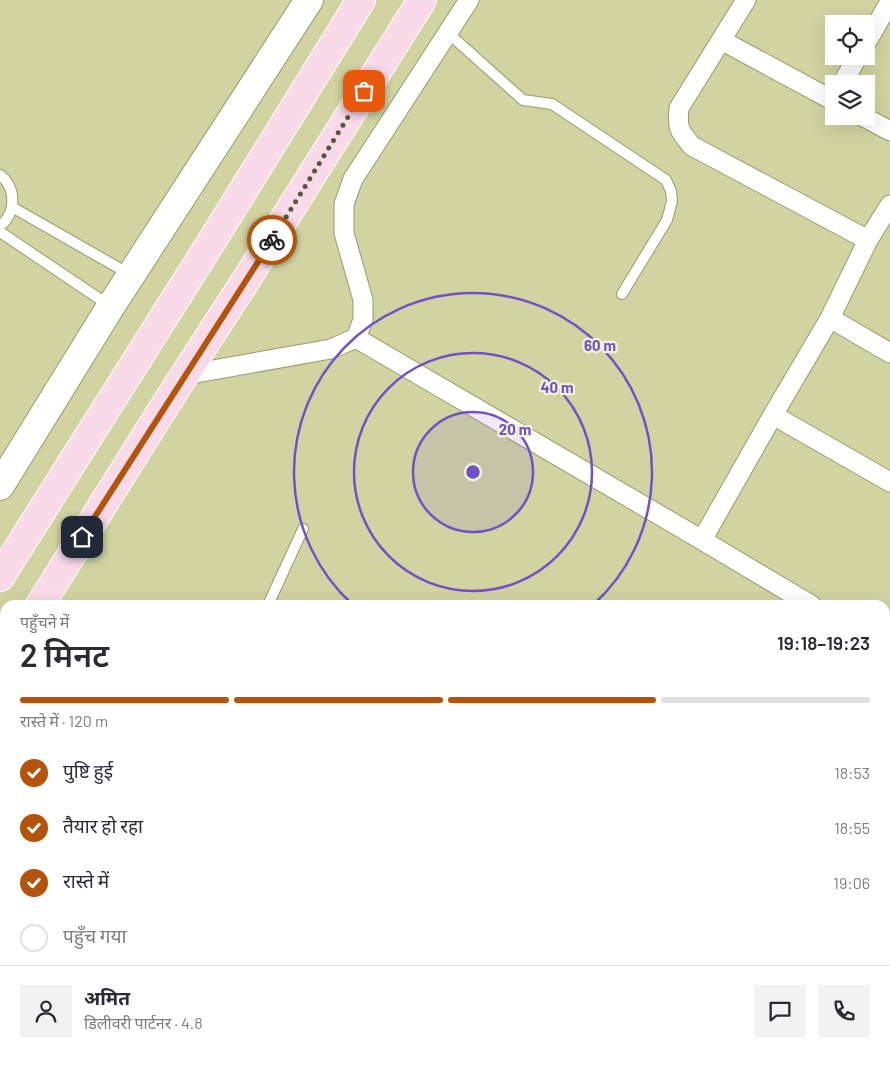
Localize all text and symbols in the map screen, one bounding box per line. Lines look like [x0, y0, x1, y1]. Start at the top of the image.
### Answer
map controls [825, 15, 875, 125]
button: locate [825, 15, 875, 65]
pin [343, 70, 385, 112]
button: layers [825, 75, 875, 125]
icon: bag [350, 77, 378, 105]
courier [247, 215, 297, 265]
icon: bike [258, 226, 286, 254]
text: 60 m [584, 336, 616, 354]
text: 40 m [540, 378, 574, 396]
text: 20 m [499, 420, 531, 438]
centre of rings [464, 463, 482, 481]
pin [61, 516, 103, 558]
icon: home [68, 523, 96, 551]
text: पहुँचने में [20, 612, 69, 631]
text: 19:18–19:23 [777, 631, 870, 654]
text: 2 मिनट [20, 635, 109, 673]
text: रास्ते में · 120 m [20, 711, 108, 730]
icon: check [20, 759, 48, 787]
text: पुष्टि हुई [63, 759, 113, 782]
text: 18:53 [834, 763, 870, 782]
icon: check [20, 814, 48, 842]
text: तैयार हो रहा [63, 814, 143, 837]
text: 18:55 [834, 818, 870, 837]
icon: check [20, 869, 48, 897]
text: रास्ते में [63, 869, 109, 892]
text: 19:06 [833, 873, 870, 892]
text: पहुँच गया [63, 924, 126, 947]
button: person [20, 985, 72, 1037]
button: chat [754, 985, 806, 1037]
button: phone [818, 985, 870, 1037]
text: अमित [84, 986, 130, 1009]
text: डिलीवरी पार्टनर · 4.8 [84, 1013, 203, 1032]

